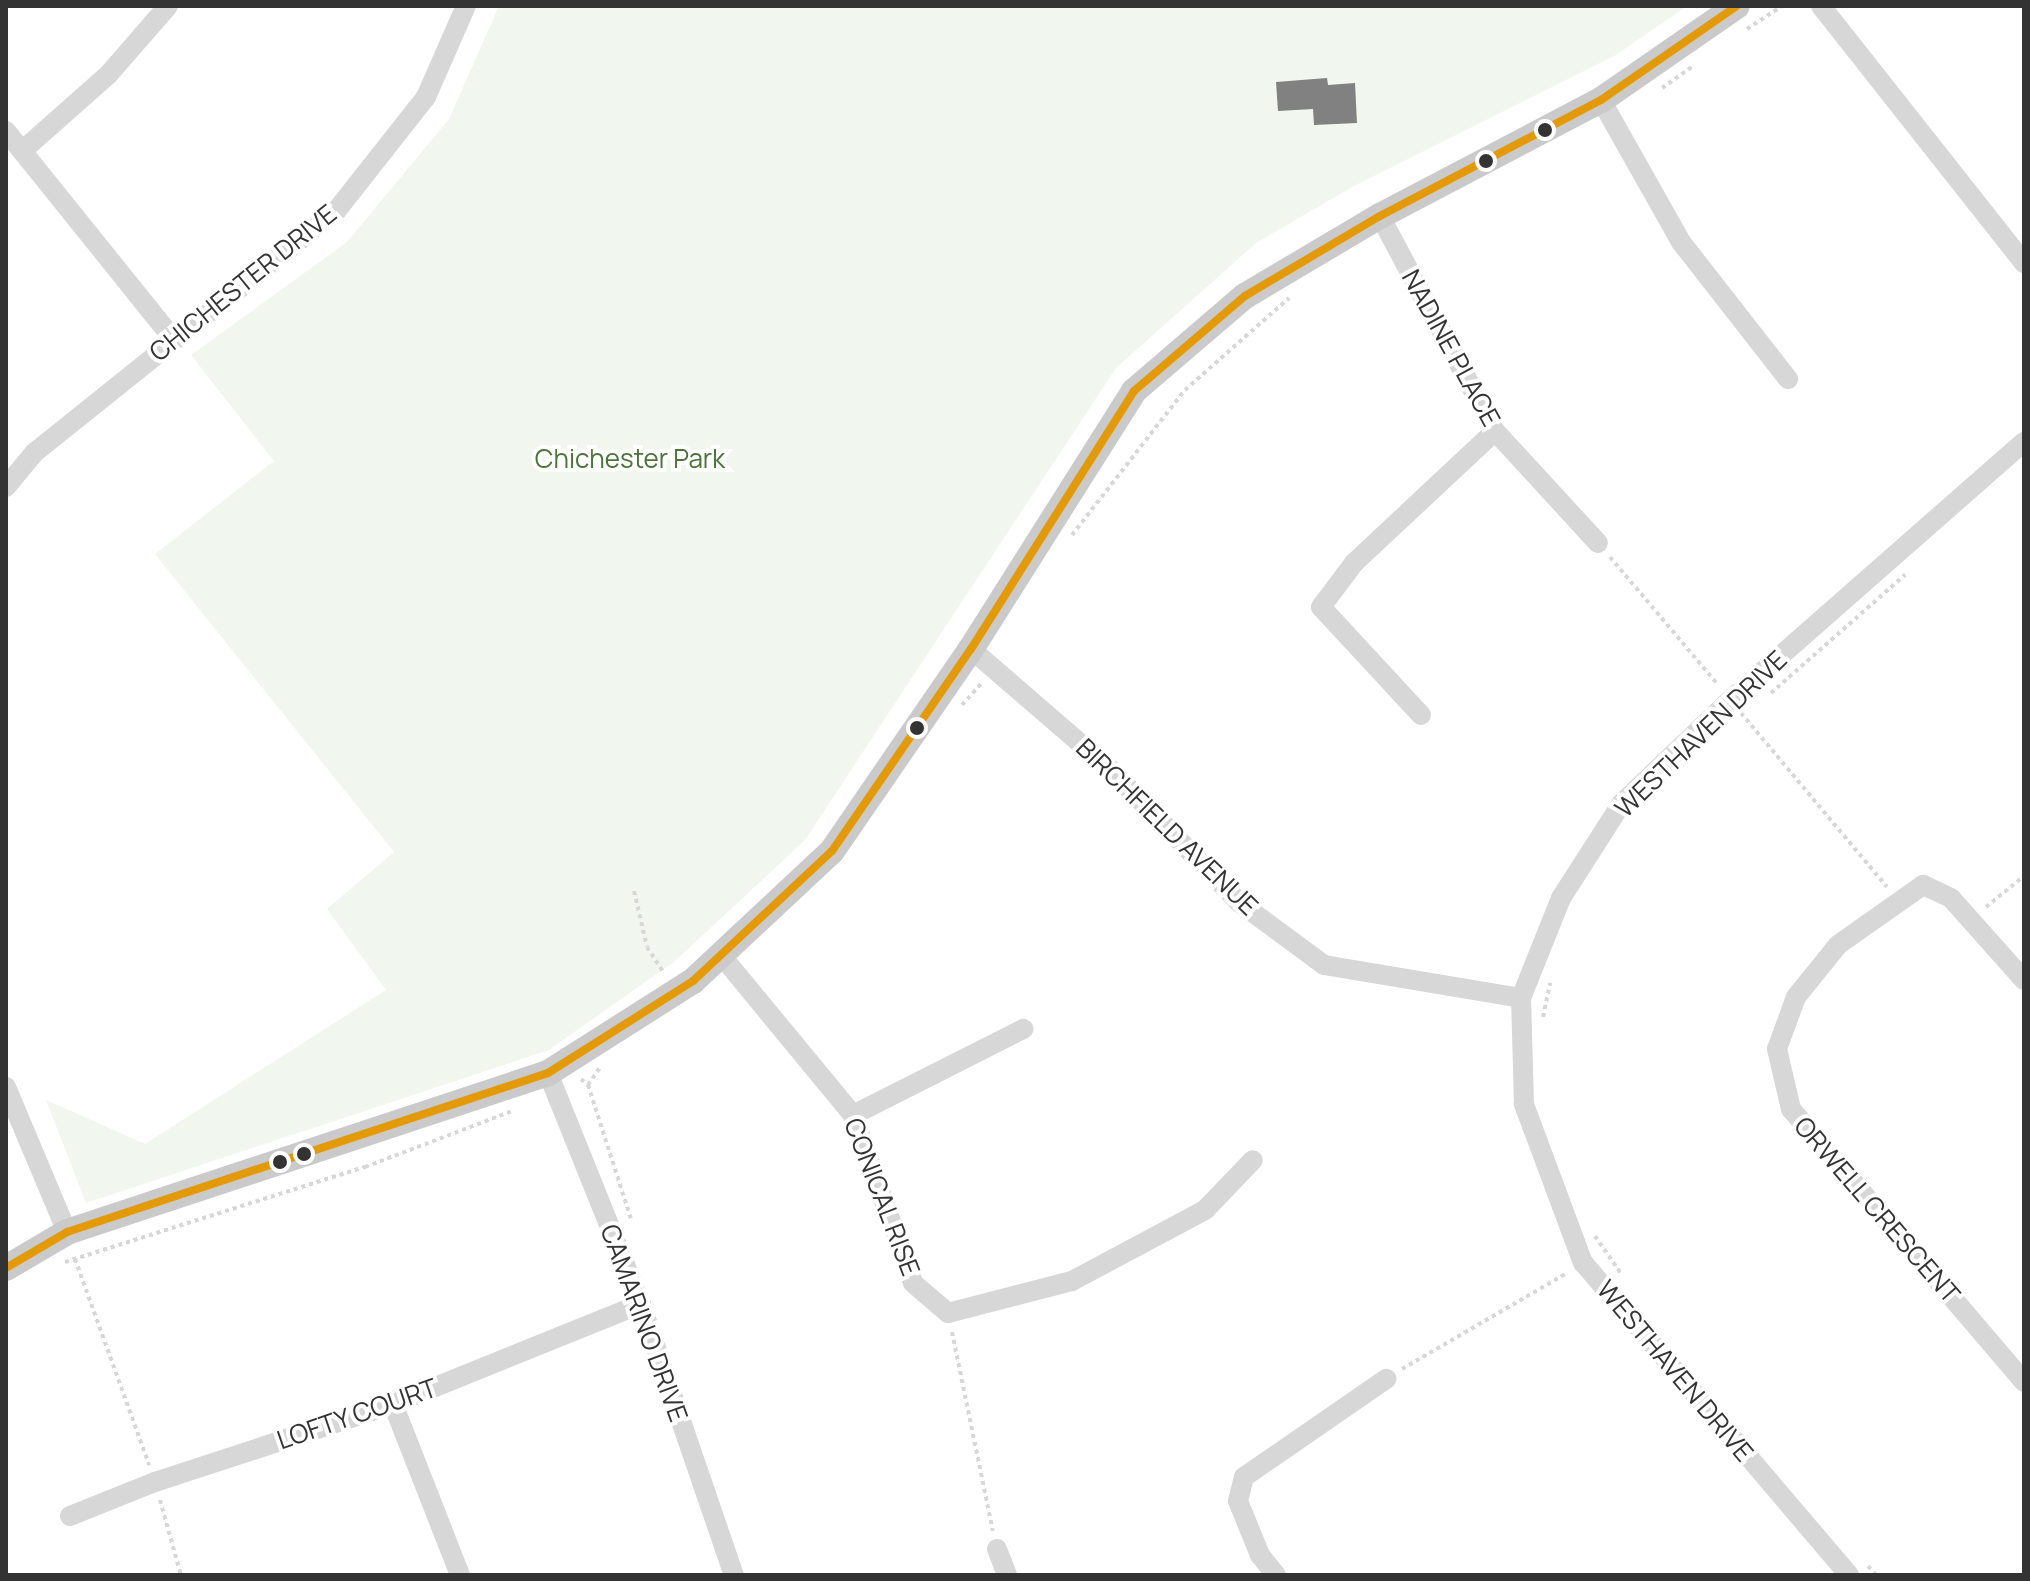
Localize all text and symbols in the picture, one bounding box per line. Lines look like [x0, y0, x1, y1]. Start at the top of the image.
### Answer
unlabelled marker [1537, 122, 1553, 138]
unlabelled marker [1478, 153, 1494, 169]
street label: CHICHESTER DRIVE [143, 198, 343, 368]
street label: NADINE PLACE [1395, 264, 1507, 432]
park label: Chichester Park [535, 443, 725, 475]
street label: WESTHAVEN DRIVE [1609, 644, 1793, 824]
unlabelled marker [909, 720, 925, 736]
street label: BIRCHFIELD AVENUE [1070, 732, 1264, 922]
street label: ORWELL CRESCENT [1787, 1110, 1967, 1310]
street label: CONICAL RISE [837, 1113, 927, 1281]
unlabelled marker [296, 1146, 312, 1162]
unlabelled marker [272, 1154, 288, 1170]
street label: CAMARINO DRIVE [594, 1220, 694, 1426]
street label: WESTHAVEN DRIVE [1590, 1274, 1760, 1468]
street label: LOFTY COURT [272, 1372, 442, 1456]

